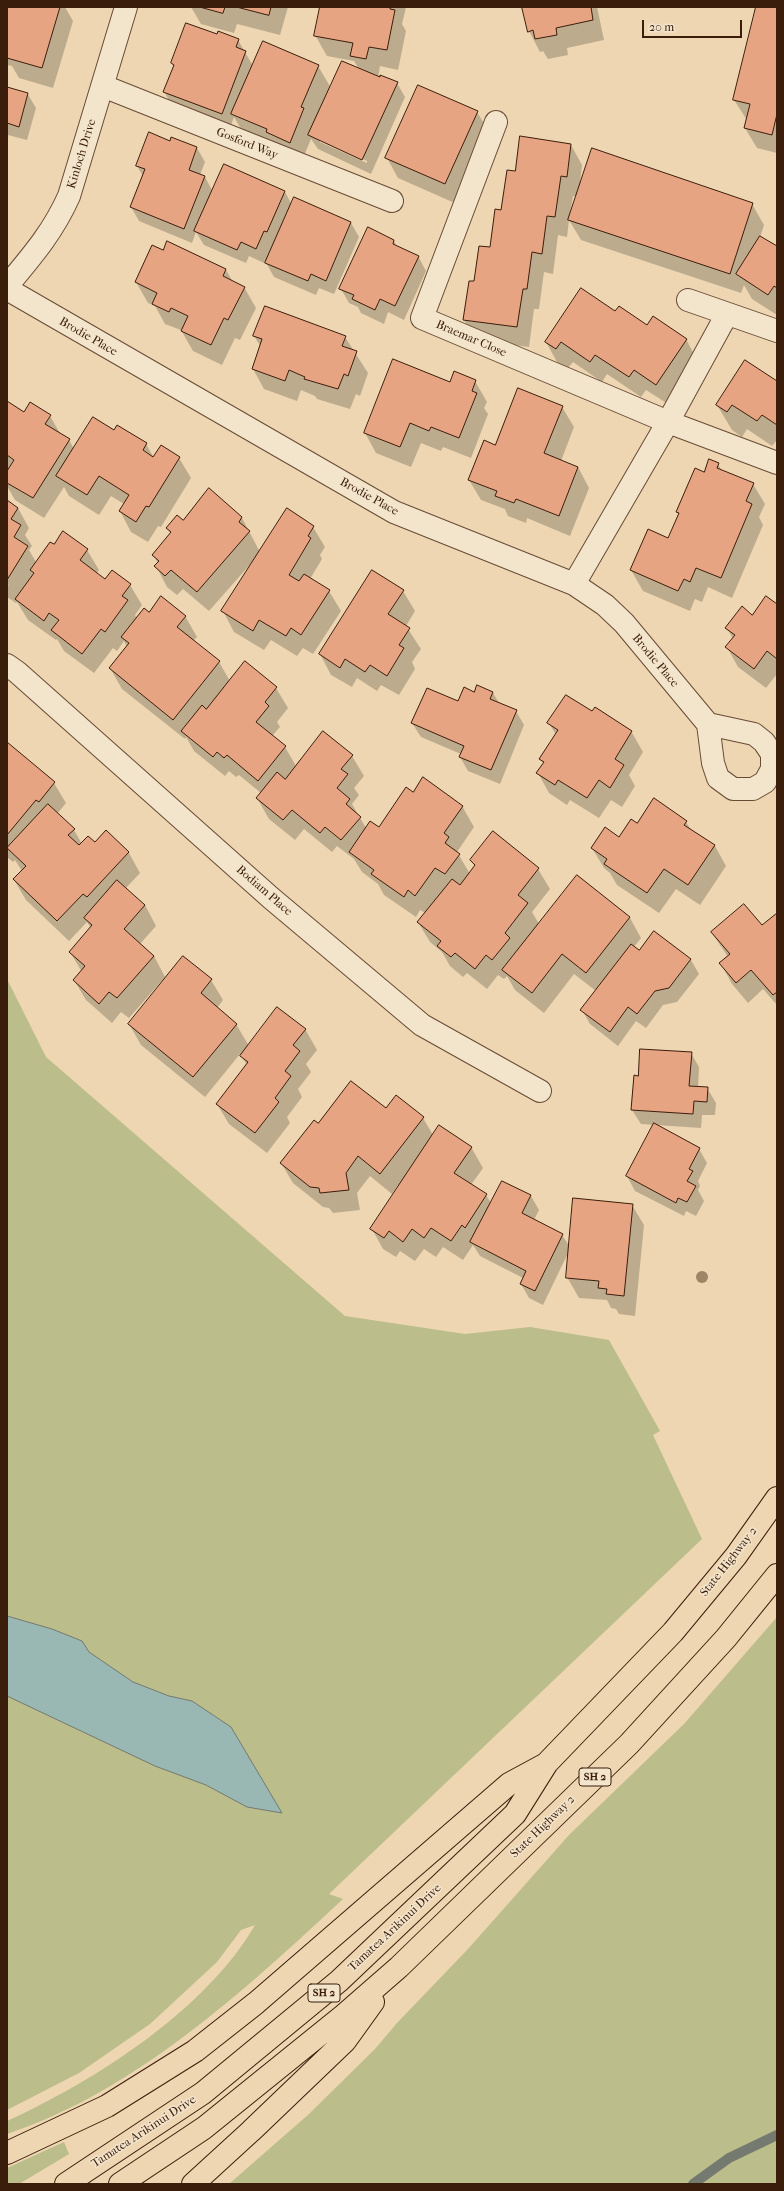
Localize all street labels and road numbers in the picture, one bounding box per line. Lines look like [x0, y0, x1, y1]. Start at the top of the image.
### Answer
street label: Kinloch Drive [65, 117, 99, 191]
street label: Gosford Way [214, 125, 280, 163]
street label: Brodie Place [56, 315, 120, 359]
street label: Braemar Close [434, 318, 508, 360]
street label: Brodie Place [337, 475, 401, 519]
street label: Brodie Place [629, 632, 681, 690]
street label: Bodiam Place [233, 863, 295, 919]
street label: State Highway 2 [697, 1524, 761, 1600]
road number: SH 2 [579, 1768, 611, 1786]
street label: State Highway 2 [508, 1793, 578, 1861]
street label: Tamatea Arikinui Drive [346, 1881, 444, 1975]
road number: SH 2 [308, 1984, 340, 2002]
street label: Tamatea Arikinui Drive [89, 2093, 199, 2171]

